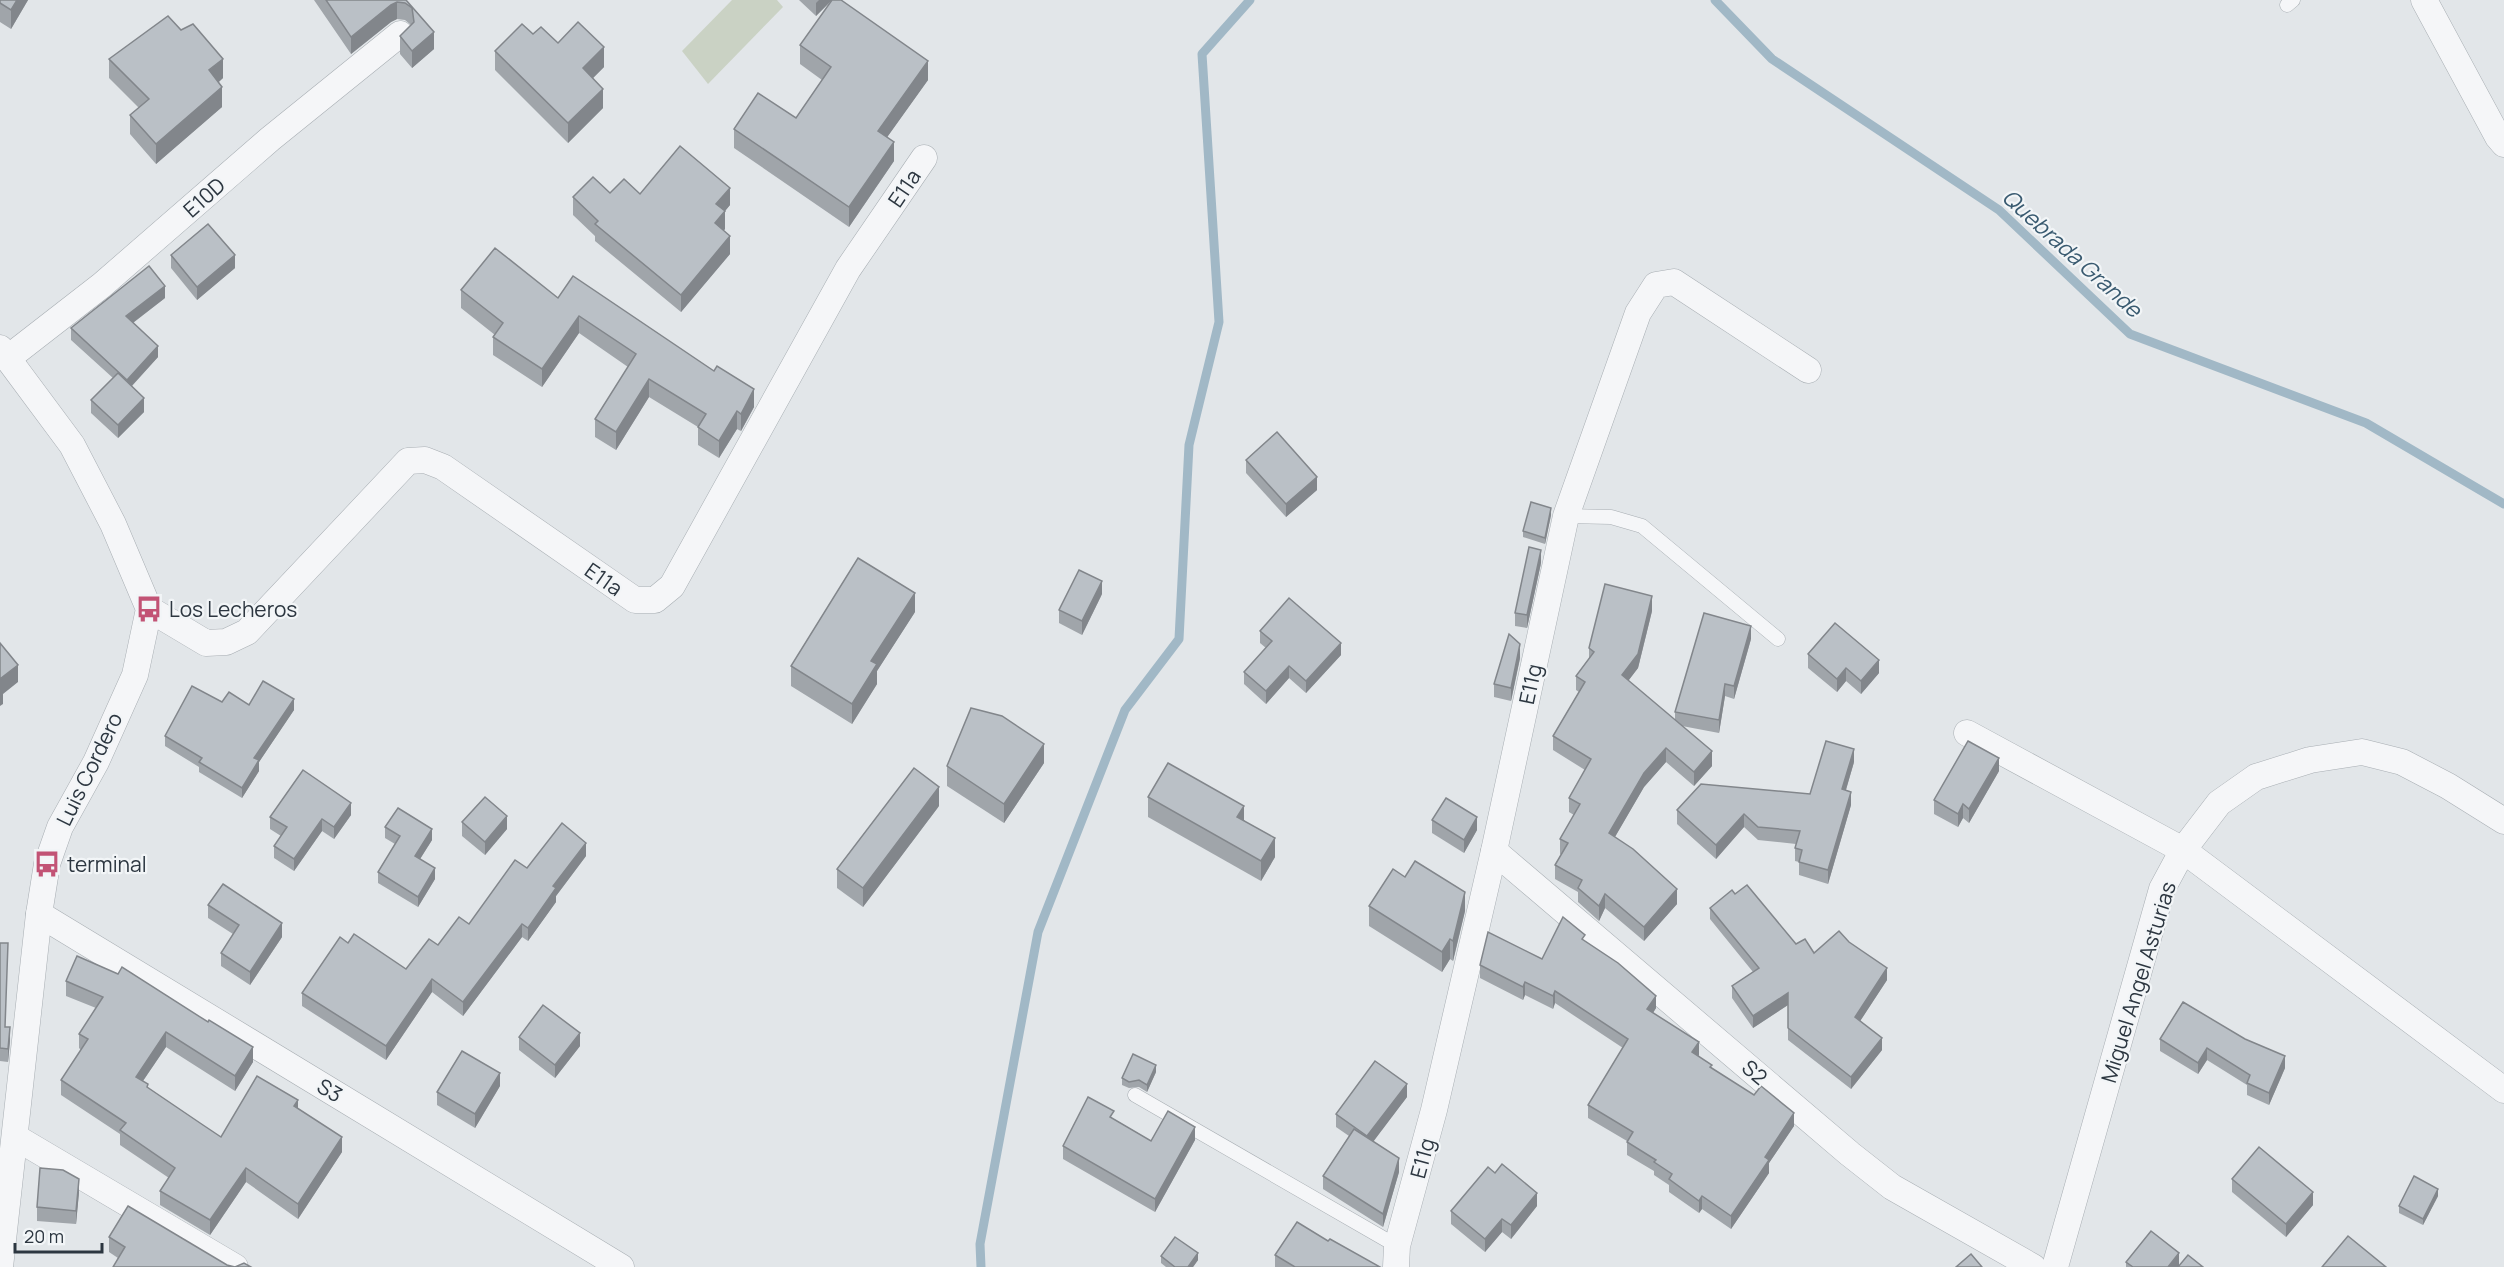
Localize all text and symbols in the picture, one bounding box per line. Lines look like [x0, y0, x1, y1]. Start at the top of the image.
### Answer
street label: E11a [881, 164, 927, 212]
street label: E10D [177, 171, 231, 223]
water label: Quebrada Grande [1996, 182, 2149, 325]
street label: E11a [580, 556, 628, 602]
bus stop icon: Los Lecheros [134, 594, 164, 624]
place label: Los Lecheros [169, 595, 297, 623]
street label: E11g [1512, 661, 1548, 707]
street label: Luis Cordero [50, 708, 128, 830]
bus stop icon: terminal [32, 849, 62, 879]
place label: terminal [67, 850, 147, 878]
street label: Miguel Angel Asturias [2094, 878, 2182, 1086]
street label: S2 [1736, 1053, 1774, 1091]
street label: S3 [312, 1072, 348, 1108]
street label: E11g [1403, 1135, 1441, 1181]
scale bar [15, 1216, 102, 1254]
text: 20 m [24, 1224, 64, 1248]

